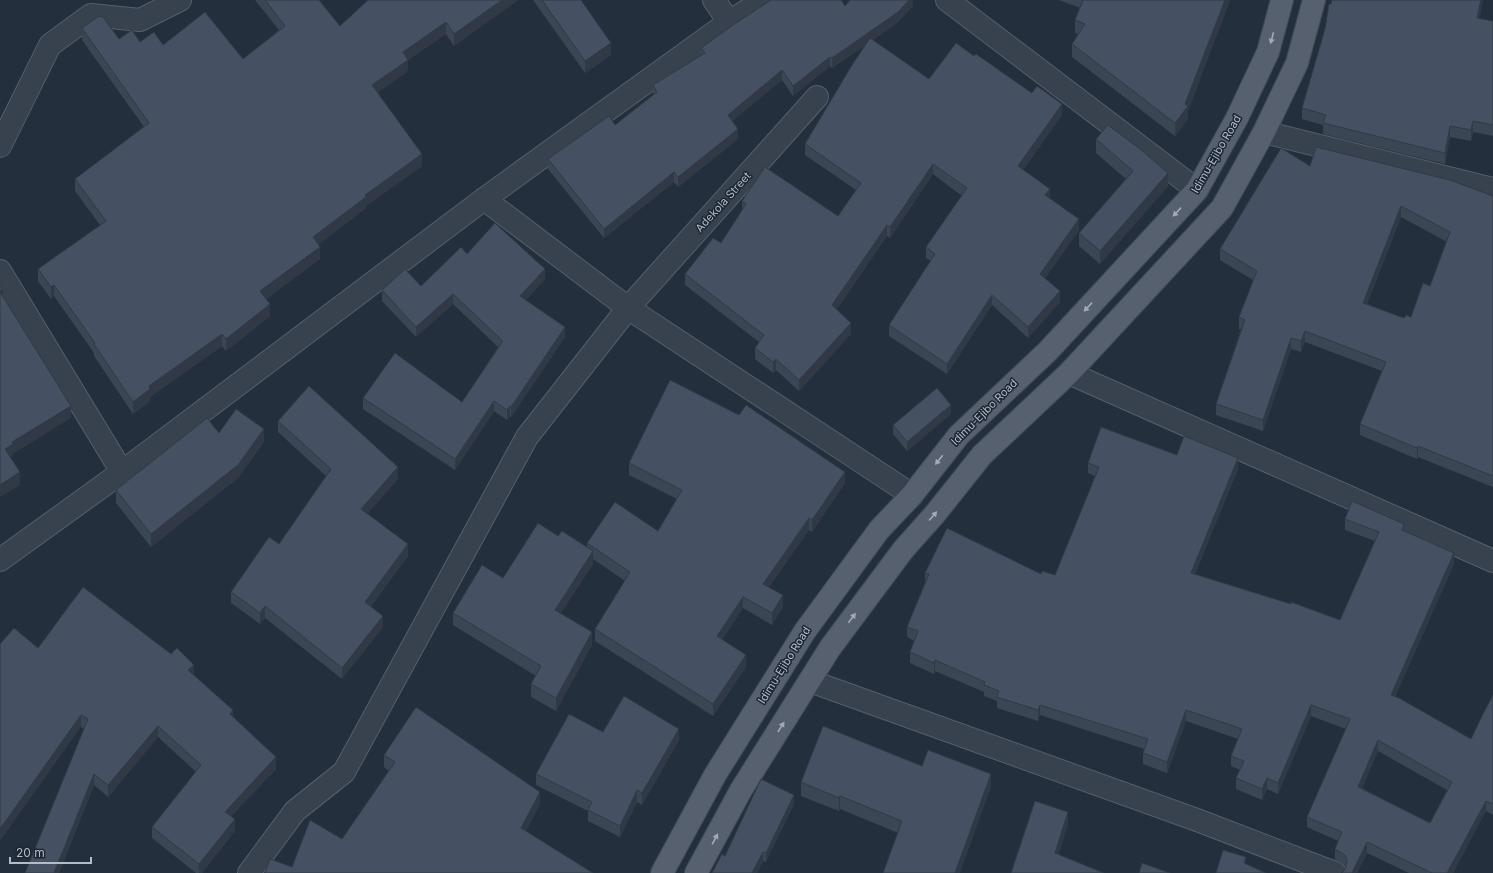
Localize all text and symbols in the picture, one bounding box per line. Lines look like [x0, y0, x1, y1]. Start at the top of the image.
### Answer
one-way arrow [1269, 32, 1275, 44]
street label: Idimu-Ejibo Road [1188, 112, 1244, 196]
street label: Adekola Street [692, 169, 754, 235]
one-way arrow [1172, 207, 1181, 217]
one-way arrow [1084, 302, 1093, 312]
street label: Idimu-Ejibo Road [948, 376, 1020, 448]
one-way arrow [935, 455, 944, 466]
one-way arrow [928, 511, 937, 522]
one-way arrow [848, 613, 856, 623]
street label: Idimu-Ejibo Road [755, 624, 813, 706]
one-way arrow [777, 722, 785, 732]
one-way arrow [712, 833, 718, 845]
scale bar [10, 839, 91, 865]
text: 20 m [16, 845, 45, 860]

